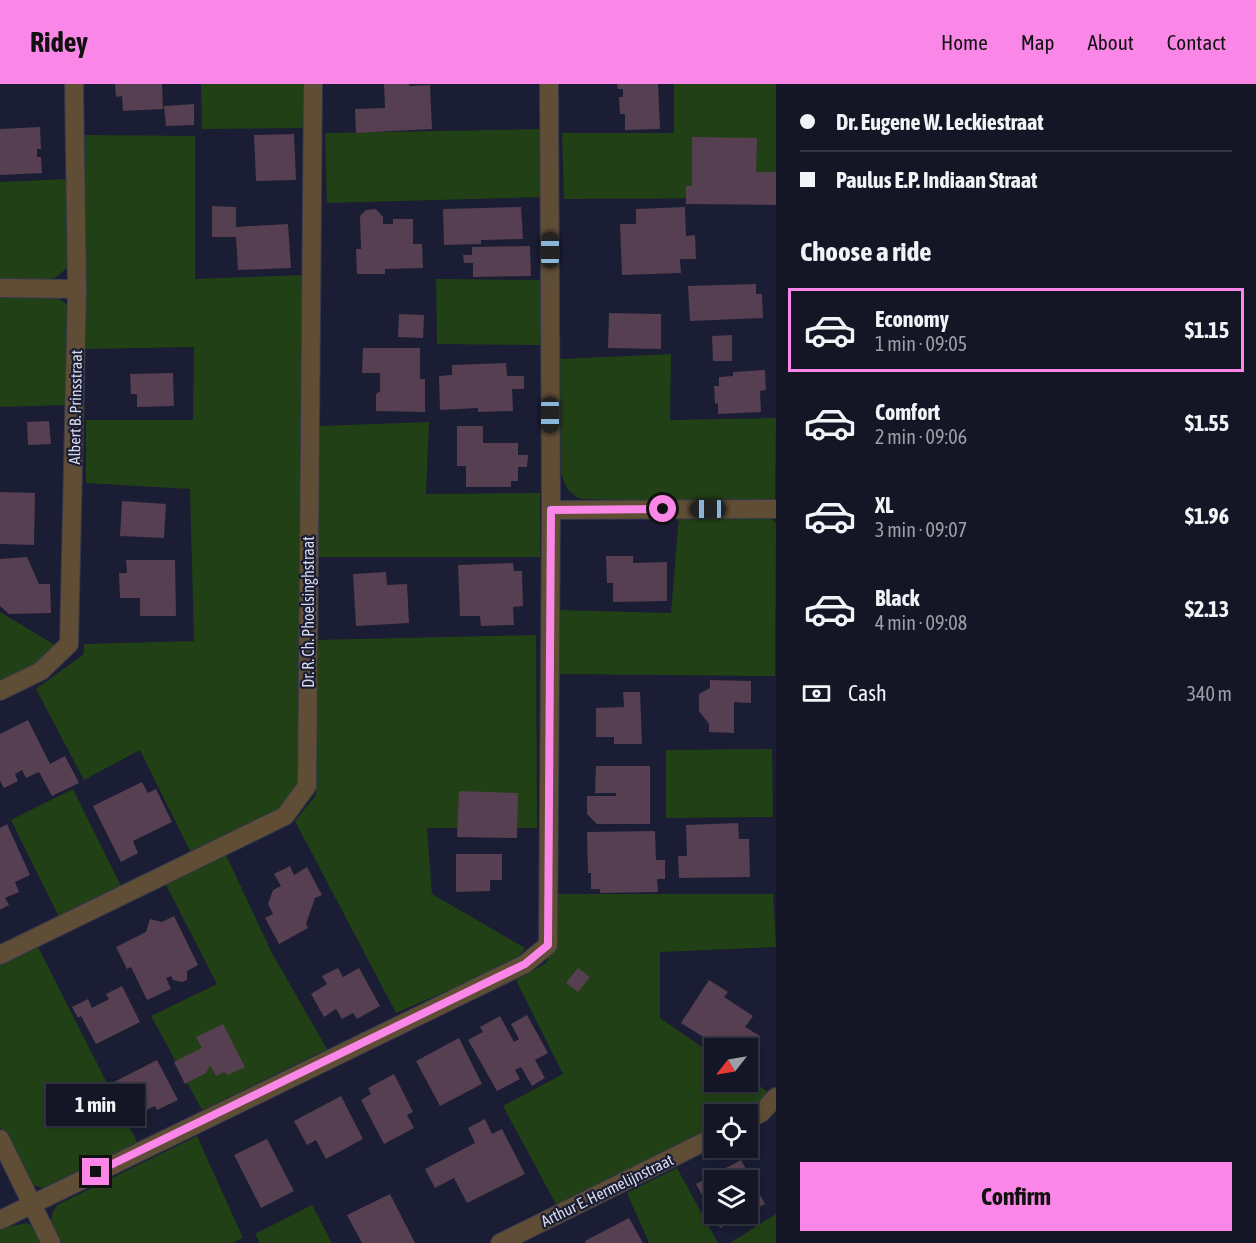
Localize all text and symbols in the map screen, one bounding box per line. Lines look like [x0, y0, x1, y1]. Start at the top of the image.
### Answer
text: Ridey [30, 26, 88, 58]
text: Home [941, 30, 988, 54]
text: Map [1021, 30, 1055, 54]
text: About [1088, 30, 1134, 54]
text: Contact [1167, 30, 1226, 54]
text: Dr. Eugene W. Leckiestraat [836, 109, 1044, 135]
text: Paulus E.P. Indiaan Straat [836, 167, 1037, 193]
car [541, 232, 559, 268]
text: Choose a ride [800, 236, 932, 267]
icon: car [803, 303, 857, 357]
text: Economy [875, 306, 949, 332]
text: $1.15 [1185, 317, 1229, 343]
text: 1 min · 09:05 [875, 332, 967, 355]
street label: Albert B. Prinsstraat [65, 349, 85, 465]
icon: car [803, 396, 857, 450]
car [541, 397, 559, 433]
text: Comfort [875, 399, 940, 425]
text: $1.55 [1185, 410, 1229, 436]
text: 2 min · 09:06 [875, 425, 967, 448]
icon: car [803, 489, 857, 543]
text: XL [875, 492, 893, 518]
route start [649, 495, 676, 522]
car [690, 500, 726, 518]
text: $1.96 [1185, 503, 1229, 529]
text: 3 min · 09:07 [875, 518, 967, 541]
street label: Dr. R. Ch. Phoelsinghstraat [299, 536, 318, 688]
icon: car [803, 582, 857, 636]
text: Black [875, 585, 919, 611]
text: $2.13 [1185, 596, 1229, 622]
text: 4 min · 09:08 [875, 611, 967, 634]
icon: cash [800, 677, 833, 710]
text: Cash [848, 680, 887, 706]
text: 340 m [1187, 682, 1232, 705]
north arrow [704, 1038, 758, 1092]
map controls [704, 1038, 758, 1224]
callout: 1 min [46, 1085, 146, 1127]
text: 1 min [75, 1093, 116, 1116]
button: locate [704, 1104, 758, 1158]
street label: Arthur E. Hermelijnstraat [538, 1150, 677, 1231]
route end [82, 1158, 109, 1185]
button: Confirm [800, 1162, 1232, 1231]
button: layers [704, 1170, 758, 1224]

